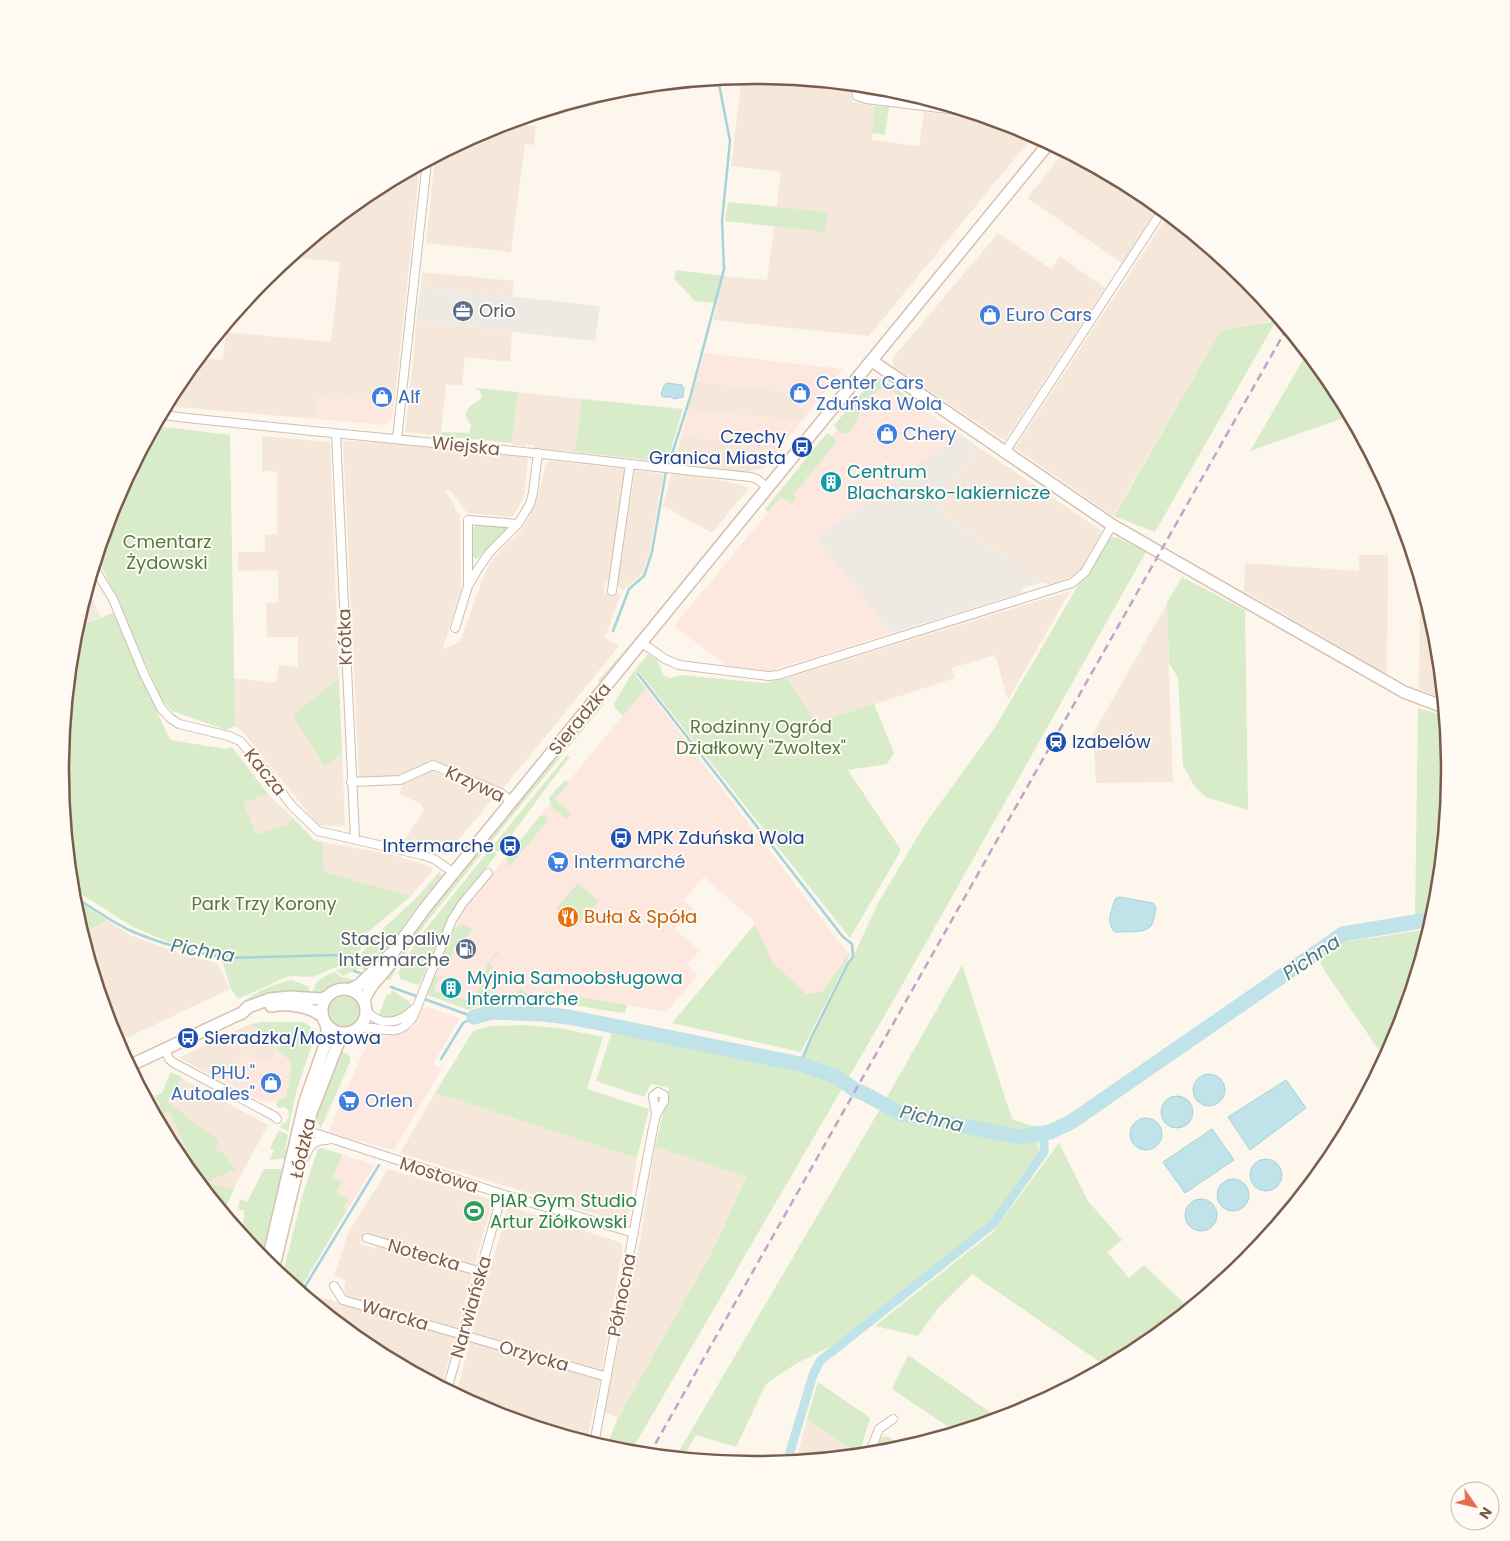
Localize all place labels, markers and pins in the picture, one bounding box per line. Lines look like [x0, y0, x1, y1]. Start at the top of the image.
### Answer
place label: Orio [479, 298, 516, 323]
office icon: Orio [451, 299, 475, 323]
place label: Euro Cars [1006, 302, 1092, 327]
shop icon: Euro Cars [978, 303, 1002, 327]
place label: Center Cars Zduńska Wola [816, 370, 942, 416]
shop icon: Center Cars Zduńska Wola [788, 381, 812, 405]
place label: Alf [398, 384, 421, 409]
shop icon: Alf [370, 385, 394, 409]
place label: Chery [903, 421, 956, 446]
shop icon: Chery [875, 422, 899, 446]
place label: Czechy Granica Miasta [649, 424, 786, 470]
bus stop icon: Czechy Granica Miasta [790, 435, 814, 459]
place label: Centrum Blacharsko-lakiernicze [847, 459, 1050, 505]
building icon: Centrum Blacharsko-lakiernicze [819, 470, 843, 494]
place label: Izabelów [1072, 729, 1151, 754]
station icon: Izabelów [1044, 730, 1068, 754]
place label: MPK Zduńska Wola [637, 825, 805, 850]
bus stop icon: MPK Zduńska Wola [609, 826, 633, 850]
place label: Intermarche [383, 833, 494, 858]
bus stop icon: Intermarche [498, 834, 522, 858]
place label: Intermarché [574, 849, 685, 874]
supermarket icon: Intermarché [546, 850, 570, 874]
place label: Buła & Spóła [584, 904, 697, 929]
restaurant icon: Buła & Spóła [556, 905, 580, 929]
place label: Stacja paliw Intermarche [339, 926, 450, 972]
fuel station icon: Stacja paliw Intermarche [454, 937, 478, 961]
place label: Myjnia Samoobsługowa Intermarche [467, 965, 683, 1011]
building icon: Myjnia Samoobsługowa Intermarche [439, 976, 463, 1000]
place label: Sieradzka/Mostowa [204, 1025, 381, 1050]
bus stop icon: Sieradzka/Mostowa [176, 1026, 200, 1050]
place label: PHU." Autoales" [171, 1060, 255, 1106]
shop icon: PHU." Autoales" [259, 1071, 283, 1095]
place label: Orlen [365, 1088, 413, 1113]
supermarket icon: Orlen [337, 1089, 361, 1113]
place label: PIAR Gym Studio Artur Ziółkowski [490, 1188, 637, 1234]
sports icon: PIAR Gym Studio Artur Ziółkowski [462, 1199, 486, 1223]

